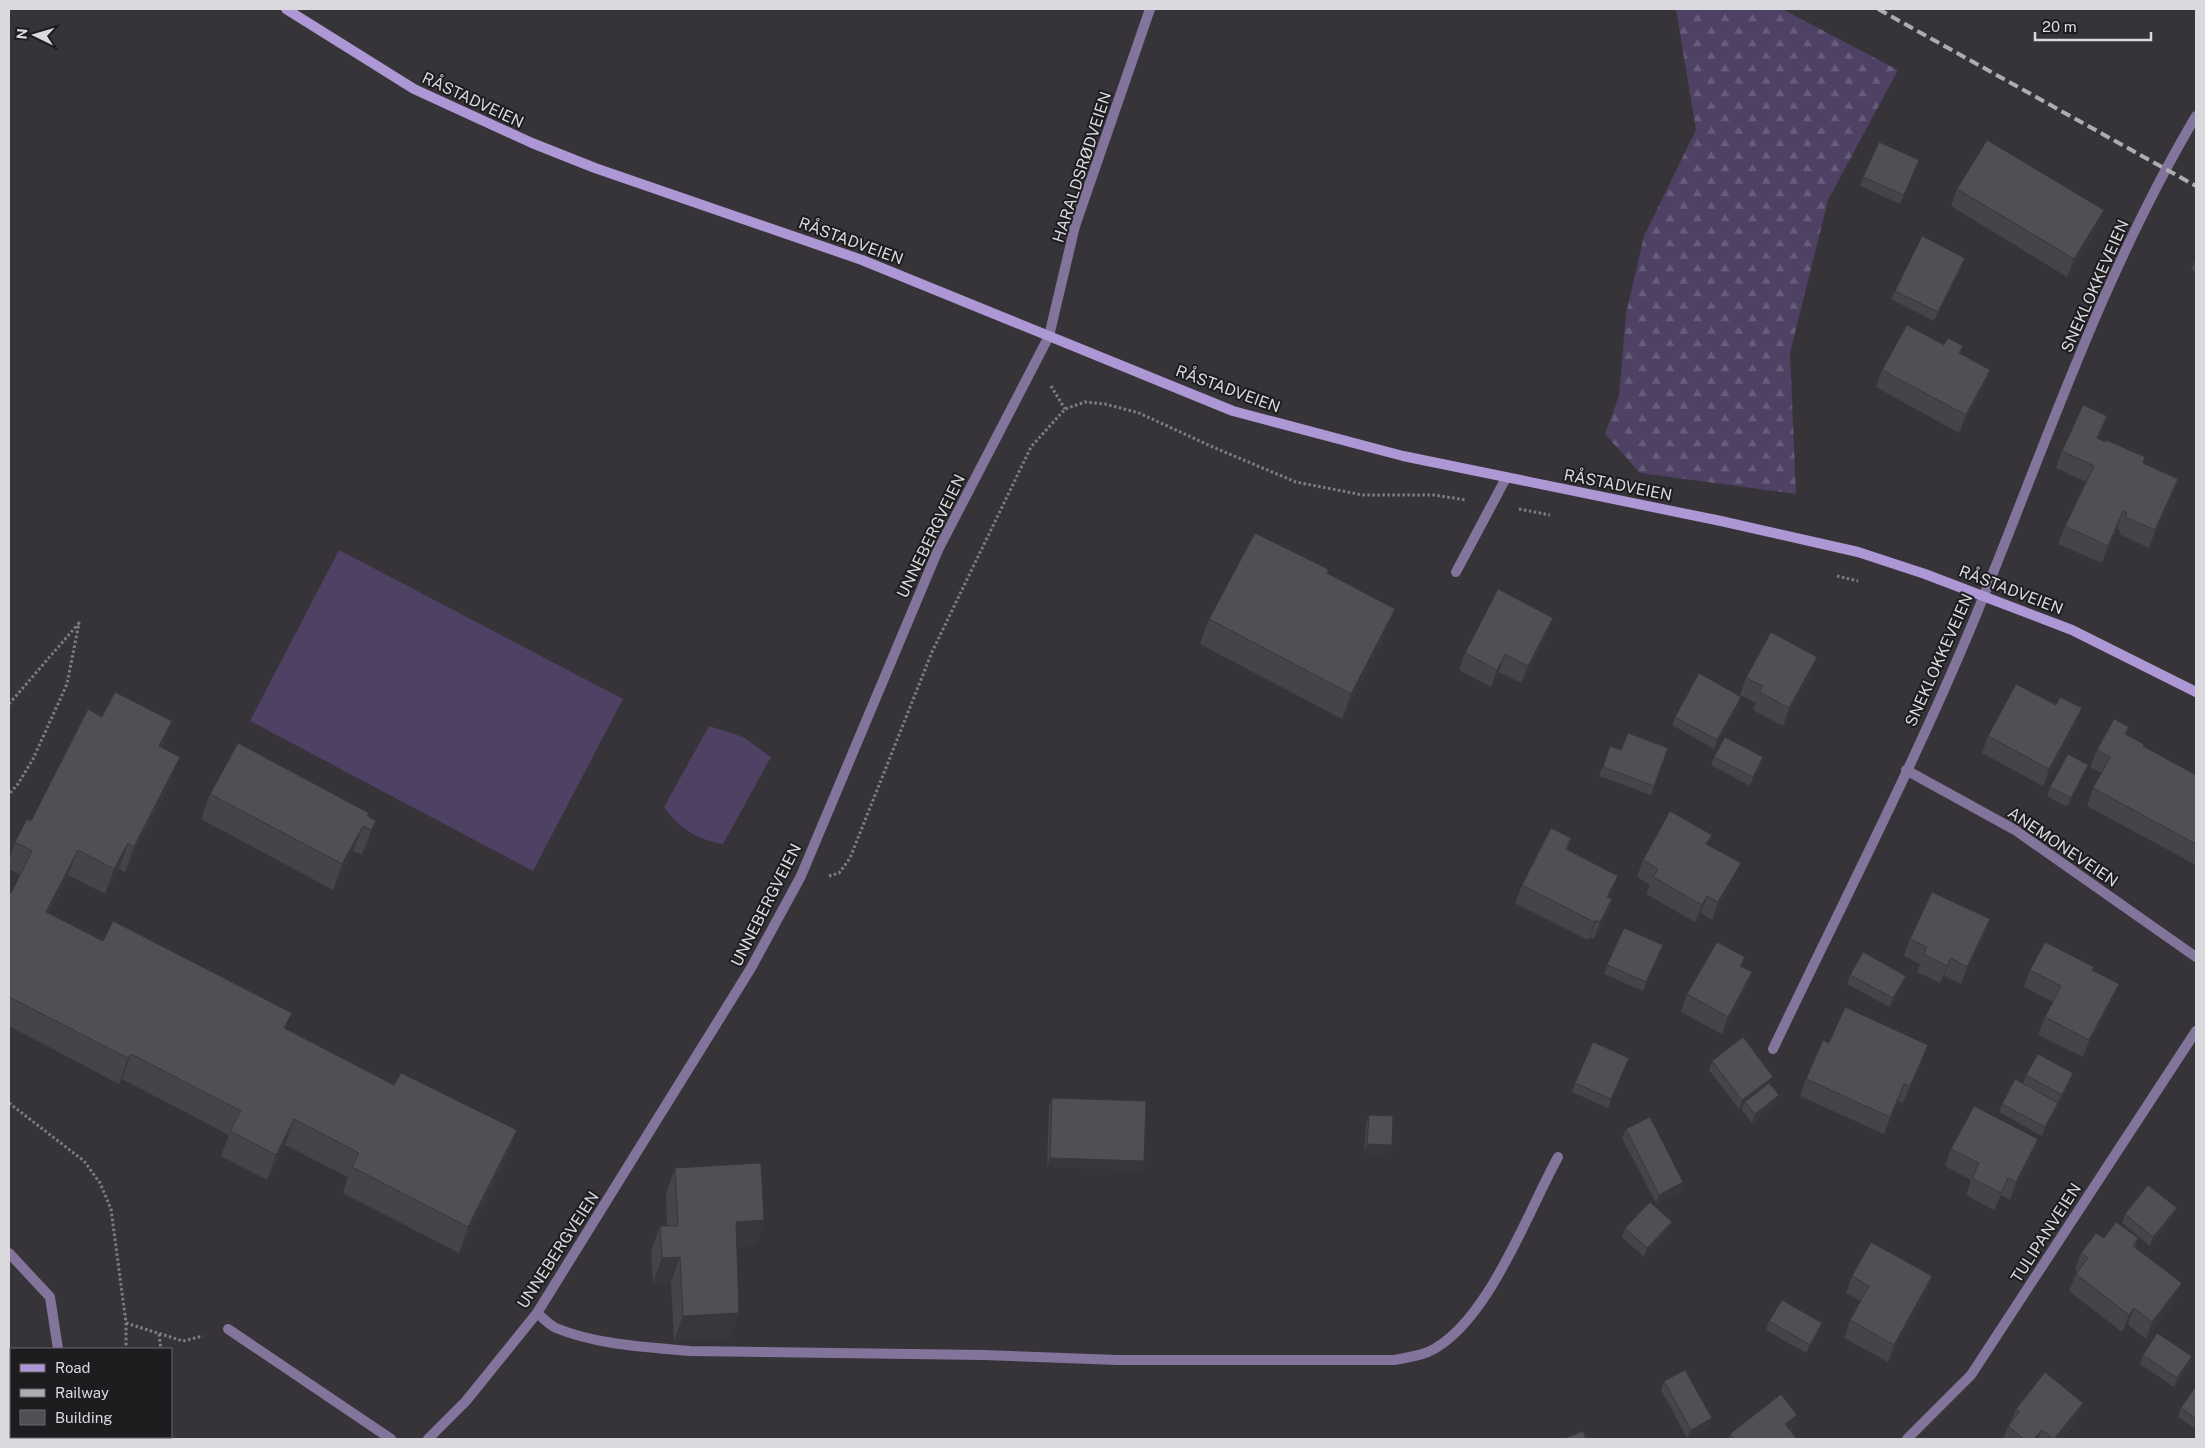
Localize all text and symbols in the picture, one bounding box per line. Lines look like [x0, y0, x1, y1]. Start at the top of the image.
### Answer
north arrow [10, 10, 60, 60]
scale bar [2035, 10, 2151, 42]
text: 20 m [2042, 18, 2077, 35]
text: N [14, 28, 30, 40]
street label: RÅSTADVEIEN [419, 66, 528, 132]
street label: HARALDSRØDVEIEN [1049, 89, 1115, 245]
street label: RÅSTADVEIEN [796, 211, 907, 269]
street label: SNEKLOKKEVEIEN [2057, 217, 2133, 355]
street label: RÅSTADVEIEN [1173, 359, 1284, 417]
street label: RÅSTADVEIEN [1562, 463, 1674, 505]
street label: UNNEBERGVEIEN [893, 471, 969, 601]
street label: RÅSTADVEIEN [1956, 560, 2066, 619]
street label: SNEKLOKKEVEIEN [1901, 591, 1977, 729]
street label: ANEMONEVEIEN [2004, 803, 2122, 891]
street label: UNNEBERGVEIEN [727, 840, 805, 970]
street label: TULIPANVEIEN [2007, 1180, 2085, 1286]
street label: UNNEBERGVEIEN [513, 1188, 603, 1312]
legend [10, 1348, 172, 1438]
text: Road [55, 1359, 91, 1376]
text: Railway [55, 1384, 109, 1401]
text: Building [55, 1409, 113, 1426]

